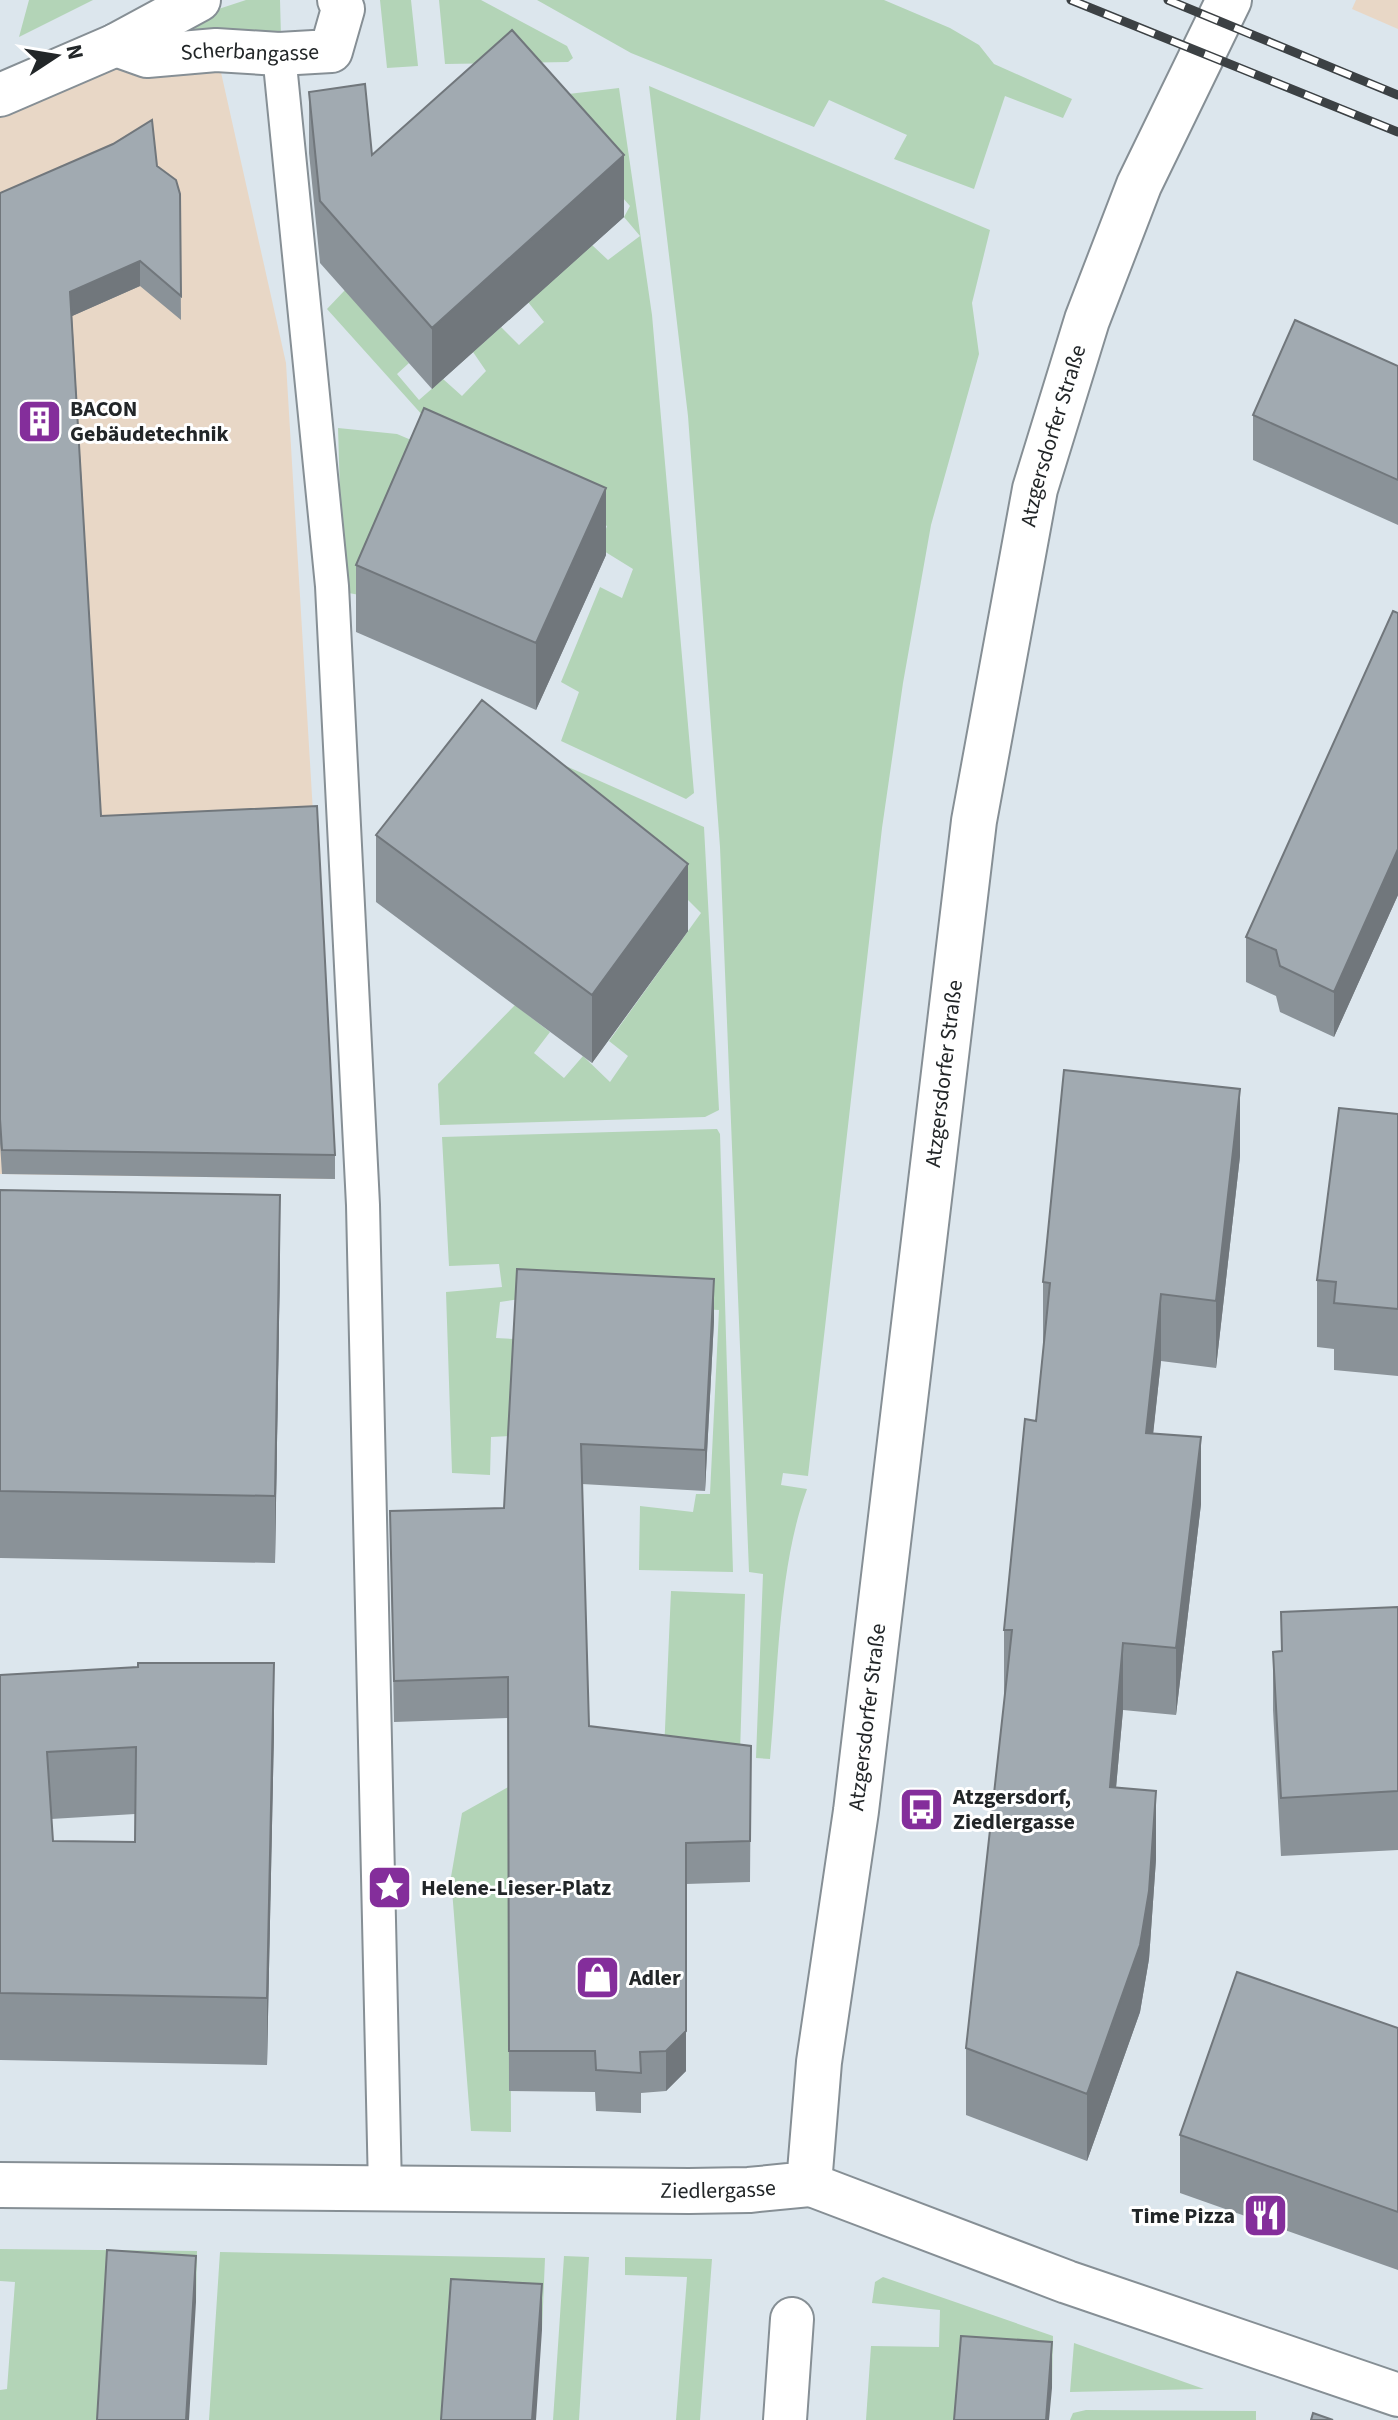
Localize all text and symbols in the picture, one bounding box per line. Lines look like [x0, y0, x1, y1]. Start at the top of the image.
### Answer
north arrow [16, 16, 96, 96]
street label: Scherbangasse [179, 34, 320, 70]
text: N [57, 42, 92, 63]
street label: Atzgersdorfer Straße [1012, 341, 1094, 529]
place label: BACON Gebäudetechnik [70, 393, 229, 450]
building icon: BACON Gebäudetechnik [15, 398, 63, 446]
street label: Atzgersdorfer Straße [917, 978, 971, 1169]
street label: Atzgersdorfer Straße [840, 1622, 894, 1813]
place label: Atzgersdorf, Ziedlergasse [952, 1781, 1075, 1838]
bus stop icon: Atzgersdorf, Ziedlergasse [898, 1786, 946, 1834]
place icon: Helene-Lieser-Platz [366, 1864, 414, 1912]
place label: Helene-Lieser-Platz [421, 1872, 611, 1904]
shop icon: Adler [574, 1954, 622, 2002]
place label: Adler [628, 1962, 681, 1994]
street label: Ziedlergasse [660, 2171, 777, 2207]
restaurant icon: Time Pizza [1242, 2192, 1290, 2240]
place label: Time Pizza [1131, 2200, 1235, 2232]

